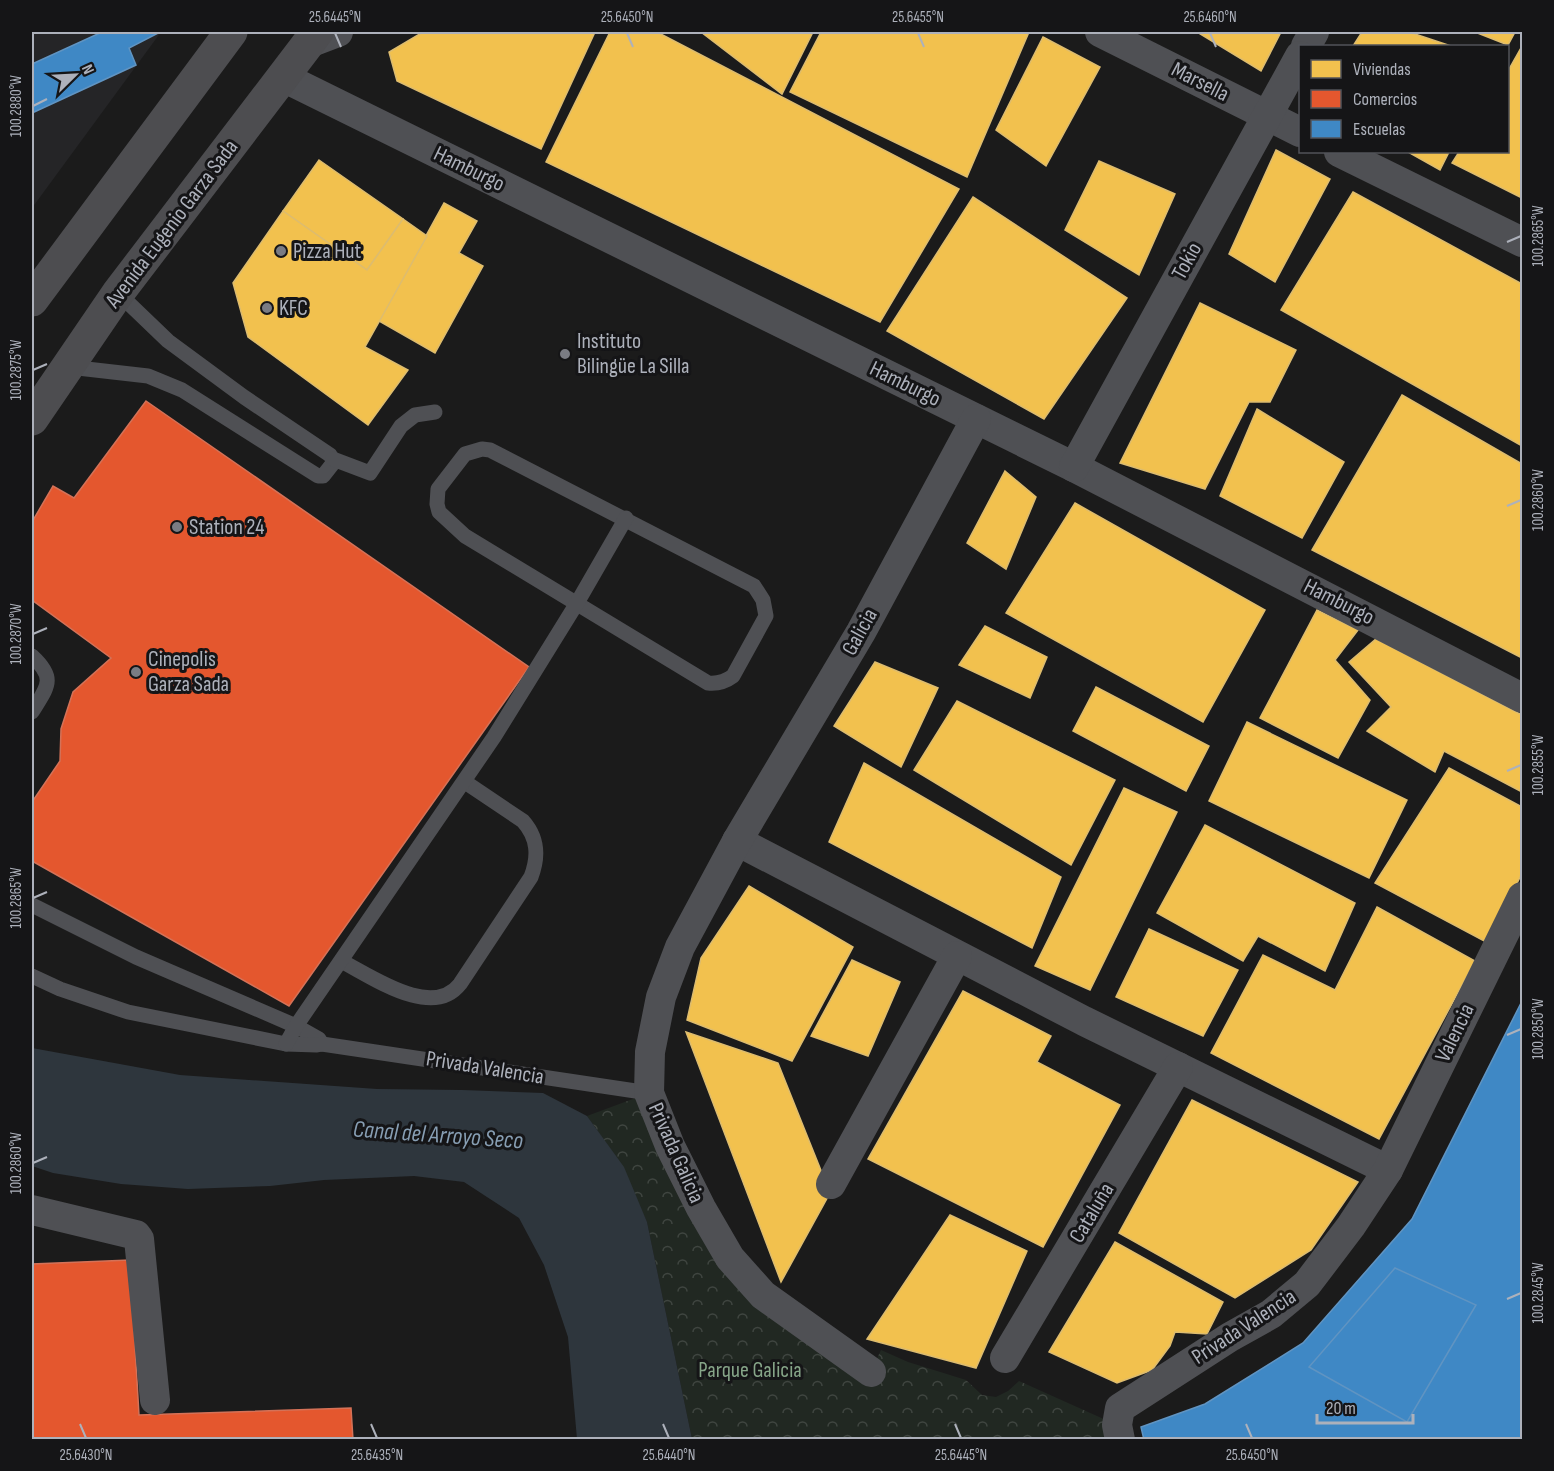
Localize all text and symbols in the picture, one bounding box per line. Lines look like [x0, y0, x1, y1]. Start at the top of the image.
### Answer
text: 25.6445°N [309, 8, 361, 27]
text: 25.6450°N [601, 8, 653, 27]
text: 25.6455°N [892, 8, 944, 27]
text: 25.6460°N [1183, 8, 1237, 27]
north arrow [45, 45, 105, 105]
legend [1299, 45, 1509, 153]
street label: Marsella [1167, 56, 1233, 108]
text: Viviendas [1353, 59, 1411, 80]
text: N [77, 62, 98, 77]
text: 100.2880°W [7, 75, 26, 137]
text: Comercios [1353, 89, 1417, 110]
text: Escuelas [1353, 119, 1406, 140]
street label: Avenida Eugenio Garza Sada [99, 134, 244, 314]
street label: Hamburgo [429, 140, 509, 198]
text: 100.2865°W [1529, 205, 1548, 267]
place label: Pizza Hut [293, 238, 362, 265]
street label: Tokio [1166, 238, 1208, 284]
marker: Pizza Hut [274, 244, 288, 258]
place label: KFC [279, 295, 308, 322]
marker: KFC [260, 301, 274, 315]
place label: Instituto Bilingüe La Silla [577, 328, 690, 380]
text: 100.2875°W [7, 340, 26, 400]
marker: Instituto Bilingüe La Silla [558, 347, 572, 361]
street label: Hamburgo [865, 355, 945, 413]
text: 100.2860°W [1529, 469, 1548, 531]
place label: Station 24 [189, 514, 264, 541]
marker: Station 24 [170, 520, 184, 534]
street label: Hamburgo [1299, 573, 1379, 631]
text: 100.2870°W [7, 603, 26, 665]
street label: Galicia [836, 604, 884, 660]
place label: Cinepolis Garza Sada [148, 646, 229, 698]
marker: Cinepolis Garza Sada [129, 665, 143, 679]
text: 100.2855°W [1529, 735, 1548, 795]
text: 100.2865°W [7, 867, 26, 929]
text: 100.2850°W [1529, 998, 1548, 1060]
street label: Valencia [1429, 999, 1481, 1067]
street label: Privada Valencia [424, 1045, 546, 1091]
street label: Privada Galicia [642, 1099, 710, 1207]
water label: Canal del Arroyo Seco [352, 1115, 524, 1155]
text: 100.2860°W [7, 1132, 26, 1194]
street label: Cataluña [1064, 1178, 1120, 1248]
text: 100.2845°W [1529, 1262, 1548, 1324]
street label: Privada Valencia [1187, 1283, 1301, 1371]
park label: Parque Galicia [698, 1357, 802, 1384]
scale bar [1317, 1387, 1413, 1425]
text: 20 m [1326, 1398, 1356, 1419]
text: 25.6430°N [60, 1446, 112, 1465]
text: 25.6435°N [351, 1446, 403, 1465]
text: 25.6440°N [643, 1446, 695, 1465]
text: 25.6445°N [935, 1446, 987, 1465]
text: 25.6450°N [1226, 1446, 1278, 1465]

